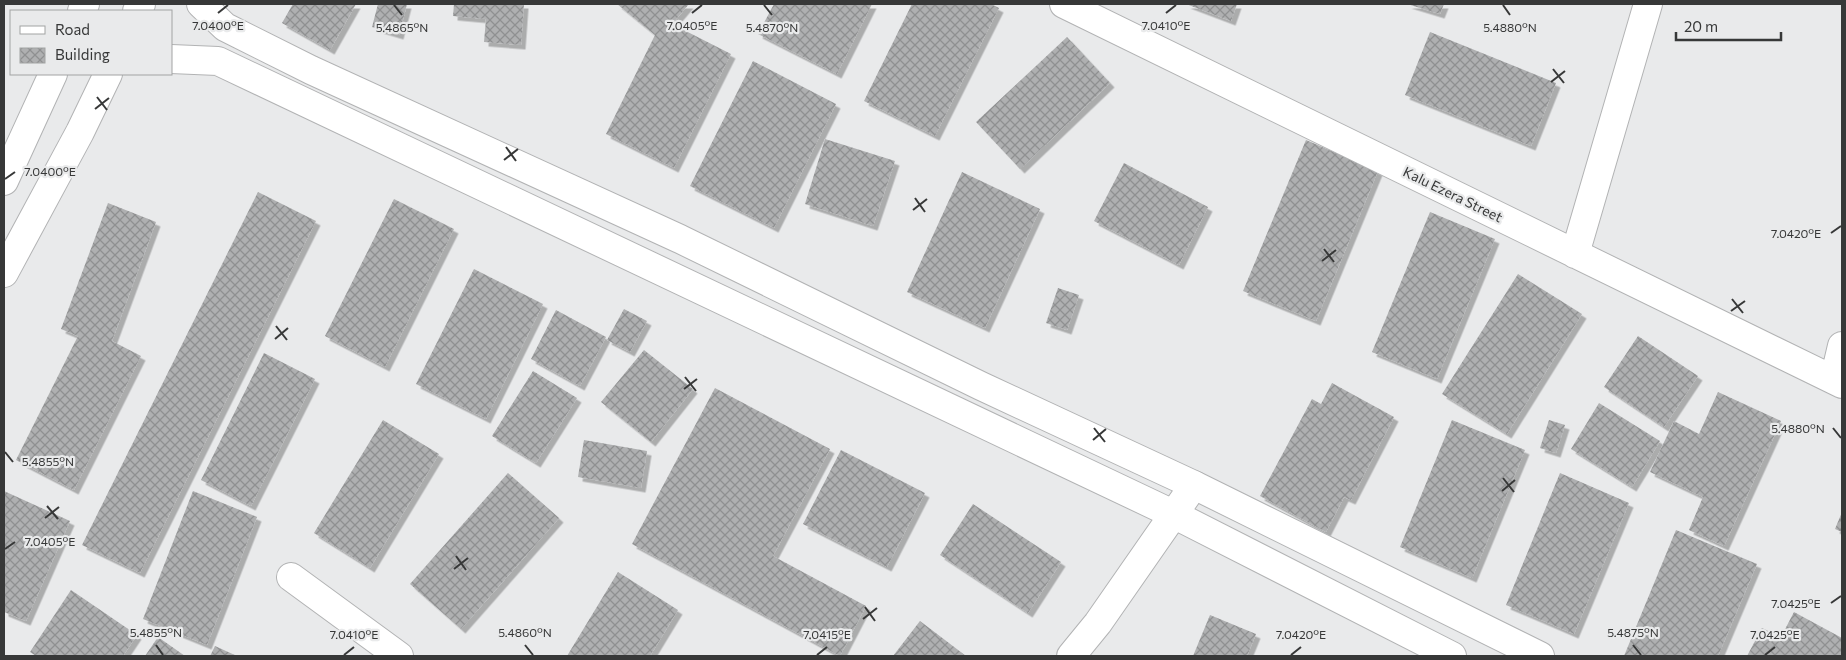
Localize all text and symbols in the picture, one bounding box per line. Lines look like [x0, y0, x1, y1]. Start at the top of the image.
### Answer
legend [10, 10, 172, 75]
scale bar [1676, 10, 1781, 42]
text: 20 m [1684, 17, 1718, 35]
text: 7.0400°E [192, 18, 244, 32]
text: 7.0405°E [667, 18, 717, 32]
text: 7.0410°E [1142, 18, 1190, 32]
text: Road [55, 20, 90, 38]
text: 5.4865°N [376, 20, 428, 34]
text: 5.4870°N [746, 20, 798, 34]
text: 5.4880°N [1483, 20, 1537, 34]
text: Building [55, 45, 110, 63]
street label: Kalu Ezera Street [1401, 163, 1506, 226]
text: 7.0400°E [24, 164, 76, 178]
text: 7.0420°E [1771, 226, 1821, 240]
text: 5.4880°N [1771, 421, 1825, 435]
text: 5.4855°N [22, 454, 74, 468]
text: 7.0405°E [25, 534, 75, 548]
text: 7.0425°E [1771, 596, 1821, 610]
text: 5.4855°N [130, 625, 182, 639]
text: 5.4860°N [498, 625, 552, 639]
text: 5.4875°N [1607, 625, 1659, 639]
text: 7.0410°E [330, 627, 378, 641]
text: 7.0415°E [803, 627, 851, 641]
text: 7.0420°E [1276, 627, 1326, 641]
text: 7.0425°E [1750, 627, 1800, 641]

